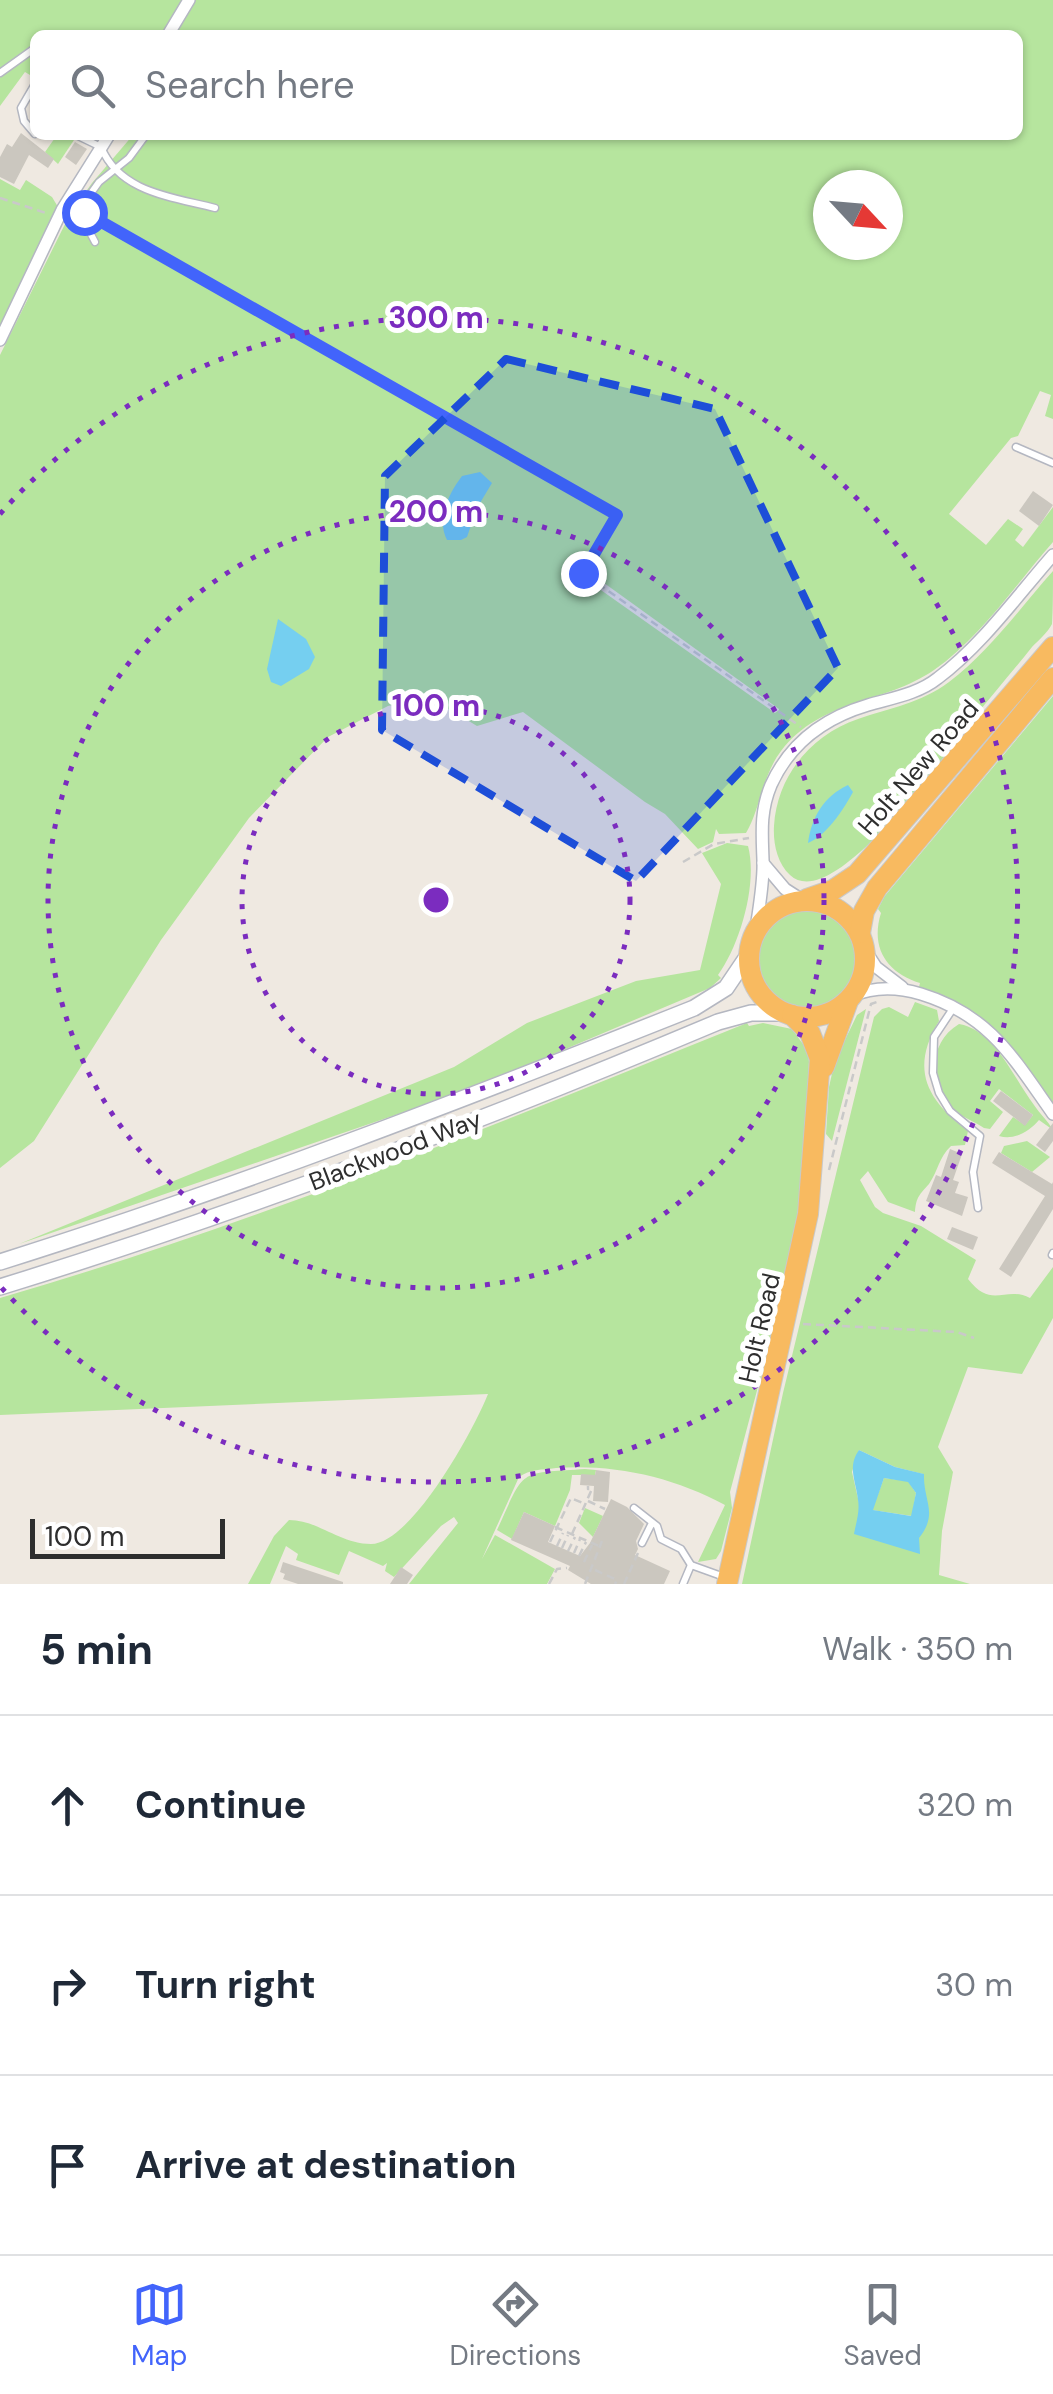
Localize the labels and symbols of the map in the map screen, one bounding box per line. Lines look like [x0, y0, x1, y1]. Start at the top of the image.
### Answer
north arrow [813, 170, 903, 260]
route start [62, 190, 108, 236]
text: 300 m [388, 298, 484, 337]
text: 200 m [389, 492, 483, 531]
route end [561, 551, 607, 597]
text: 100 m [392, 686, 480, 725]
street label: Holt New Road [851, 693, 986, 842]
centre of rings [418, 882, 454, 918]
street label: Blackwood Way [304, 1102, 486, 1198]
street label: Holt Road [731, 1270, 788, 1386]
scale bar [30, 1514, 225, 1558]

